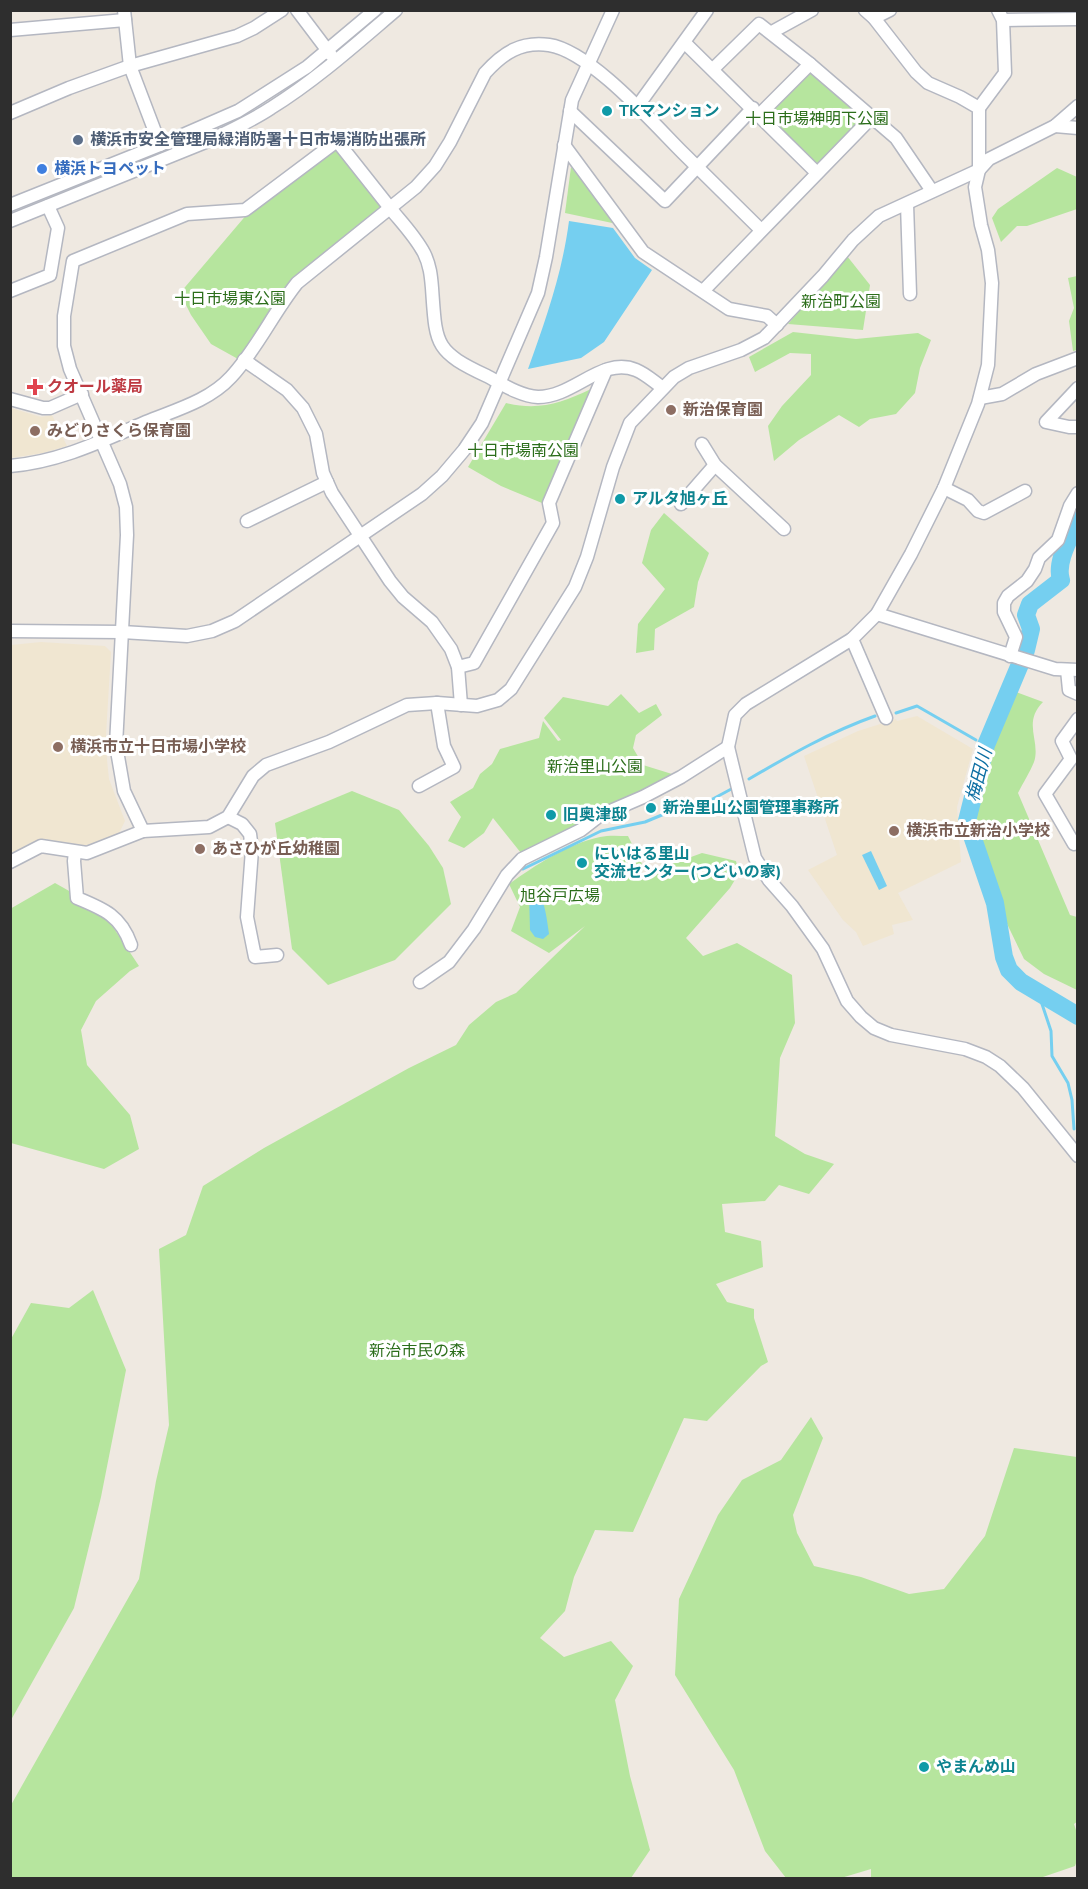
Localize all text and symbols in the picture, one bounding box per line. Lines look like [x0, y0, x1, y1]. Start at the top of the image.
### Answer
place label: TKマンション [619, 100, 720, 122]
marker: TKマンション [600, 104, 614, 118]
park label: 十日市場神明下公園 [745, 108, 889, 130]
place label: 横浜市安全管理局緑消防署十日市場消防出張所 [90, 129, 426, 151]
marker: 横浜市安全管理局緑消防署十日市場消防出張所 [71, 133, 85, 147]
place label: 横浜トヨペット [54, 158, 166, 180]
marker: 横浜トヨペット [35, 162, 49, 176]
park label: 十日市場東公園 [174, 288, 286, 310]
park label: 新治町公園 [801, 291, 881, 313]
place label: クオール薬局 [47, 376, 143, 398]
marker: クオール薬局 [28, 380, 42, 394]
place label: 新治保育園 [683, 399, 763, 421]
marker: 新治保育園 [664, 403, 678, 417]
place label: みどりさくら保育園 [47, 420, 191, 442]
marker: みどりさくら保育園 [28, 424, 42, 438]
park label: 十日市場南公園 [467, 440, 579, 462]
place label: アルタ旭ヶ丘 [632, 488, 728, 510]
marker: アルタ旭ヶ丘 [613, 492, 627, 506]
place label: 横浜市立十日市場小学校 [70, 736, 246, 758]
marker: 横浜市立十日市場小学校 [51, 740, 65, 754]
water label: 梅田川 [960, 744, 998, 804]
park label: 新治里山公園 [547, 756, 643, 778]
place label: 新治里山公園管理事務所 [663, 797, 839, 819]
marker: 新治里山公園管理事務所 [644, 801, 658, 815]
place label: 旧奥津邸 [563, 804, 627, 826]
marker: 旧奥津邸 [544, 808, 558, 822]
place label: 横浜市立新治小学校 [906, 820, 1050, 842]
marker: 横浜市立新治小学校 [887, 824, 901, 838]
place label: あさひが丘幼稚園 [212, 838, 340, 860]
marker: あさひが丘幼稚園 [193, 842, 207, 856]
place label: にいはる里山 交流センター(つどいの家) [594, 843, 781, 883]
marker: にいはる里山 交流センター(つどいの家) [575, 856, 589, 870]
park label: 旭谷戸広場 [520, 885, 600, 907]
park label: 新治市民の森 [369, 1340, 465, 1362]
place label: やまんめ山 [936, 1756, 1016, 1778]
marker: やまんめ山 [917, 1760, 931, 1774]

